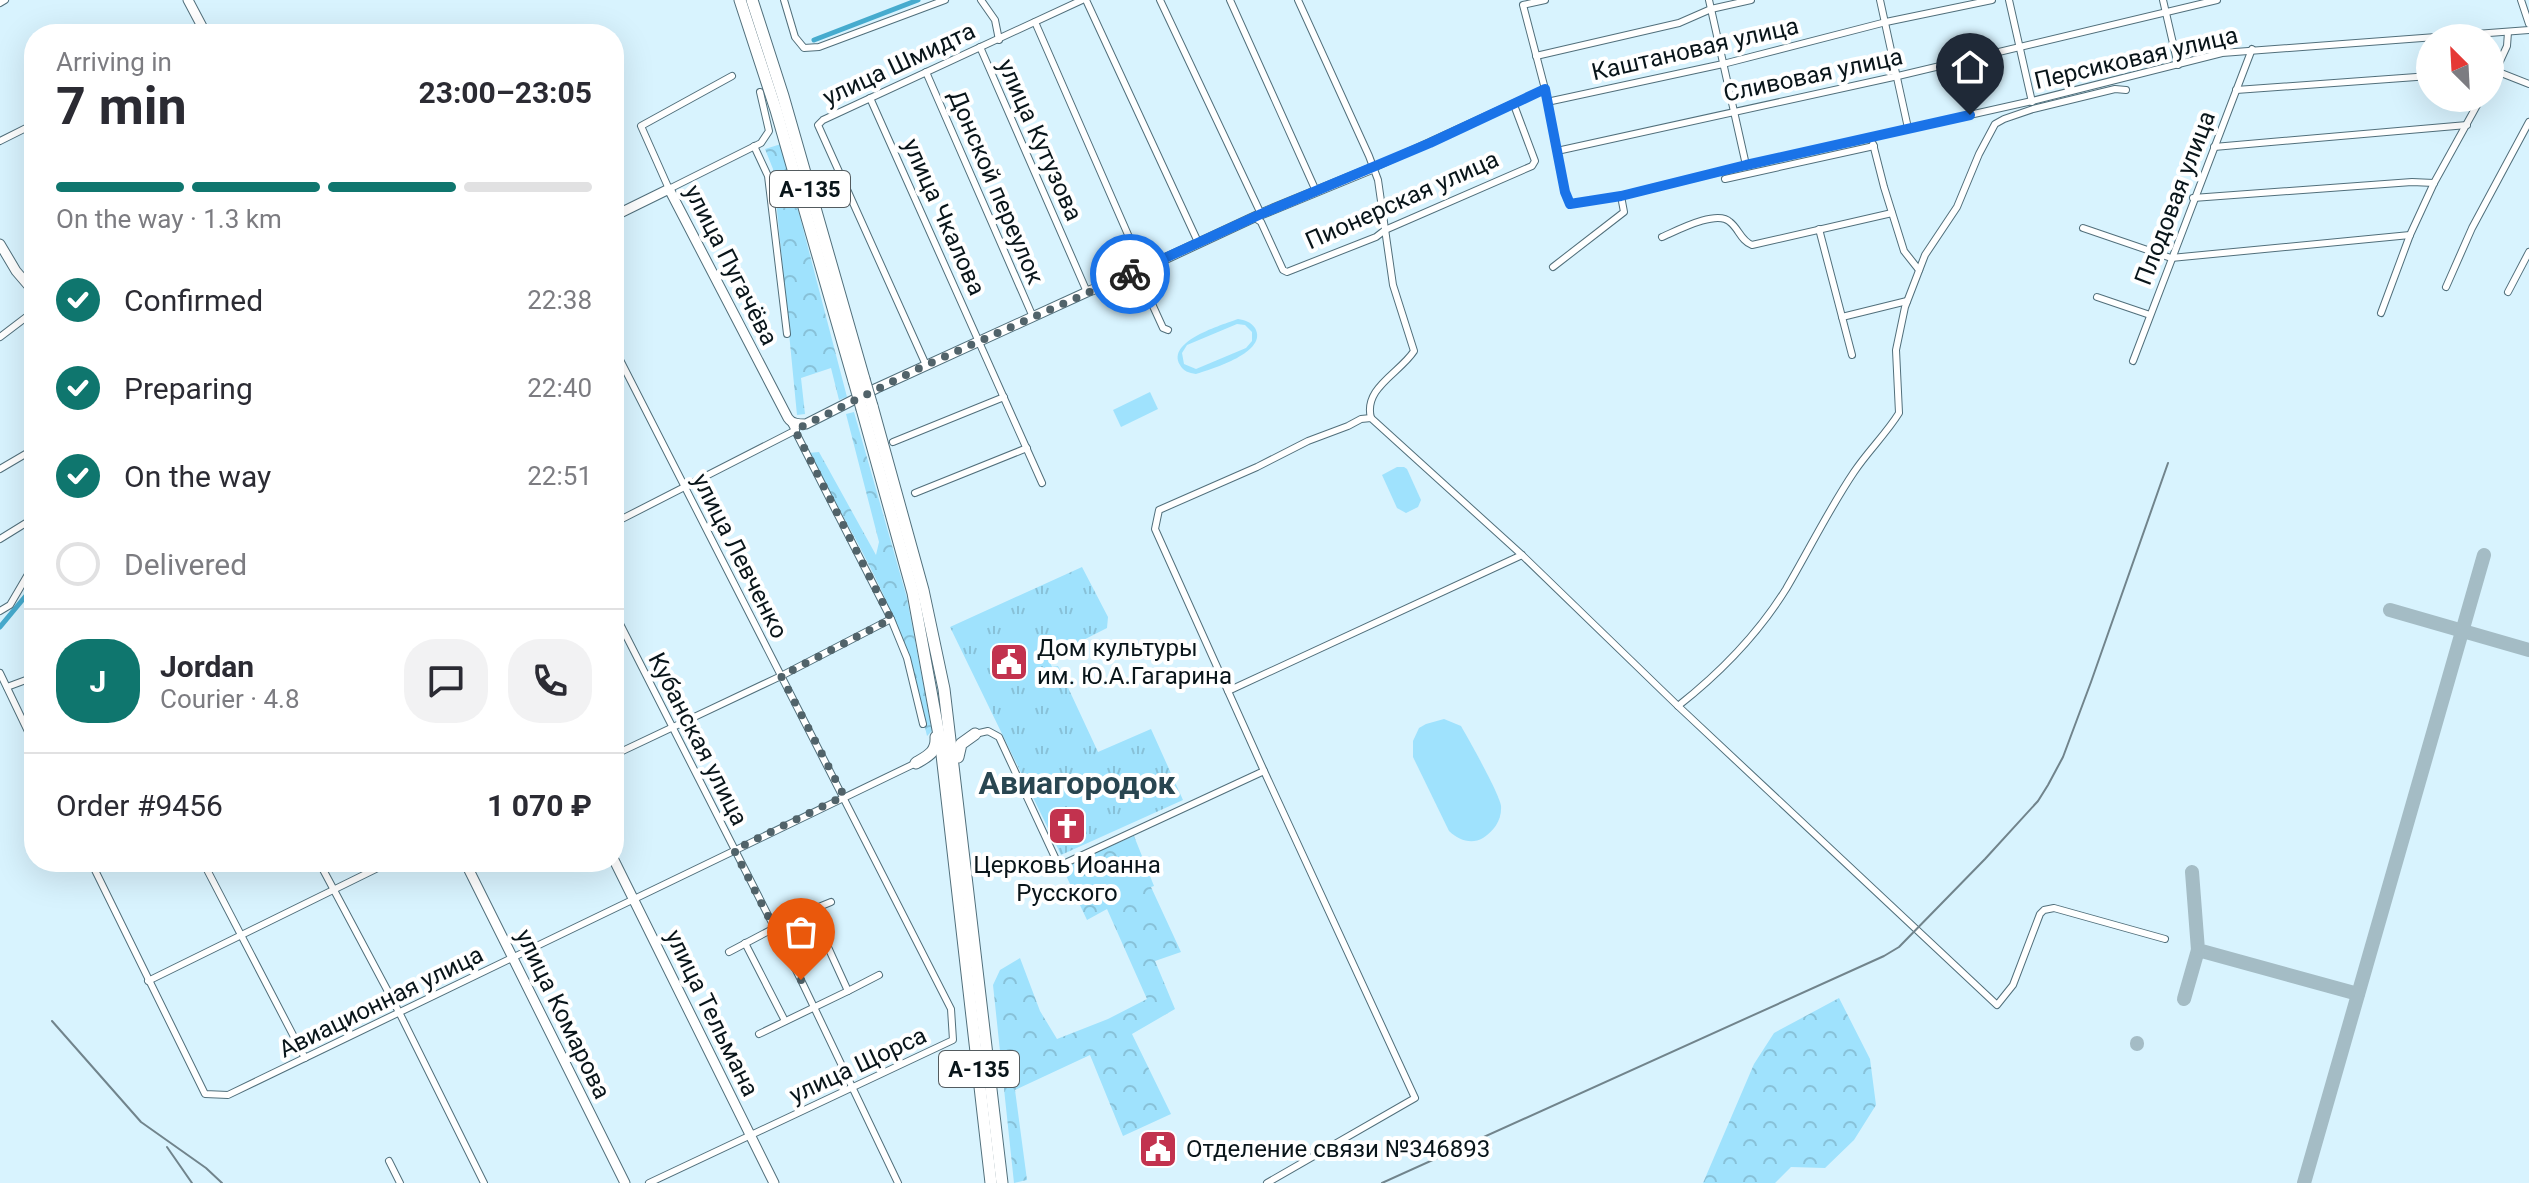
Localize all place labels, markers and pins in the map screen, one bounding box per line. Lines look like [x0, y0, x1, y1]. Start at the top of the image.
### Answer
pin [1936, 33, 2004, 115]
place label: Дом культуры им. Ю.А.Гагарина [1037, 634, 1232, 690]
public building icon: Дом культуры им. Ю.А.Гагарина [988, 641, 1030, 683]
church icon: Церковь Иоанна Русского [1046, 805, 1088, 847]
place label: Церковь Иоанна Русского [973, 851, 1161, 907]
pin [767, 898, 835, 980]
public building icon: Отделение связи №346893 [1137, 1128, 1179, 1170]
place label: Отделение связи №346893 [1186, 1135, 1490, 1163]

